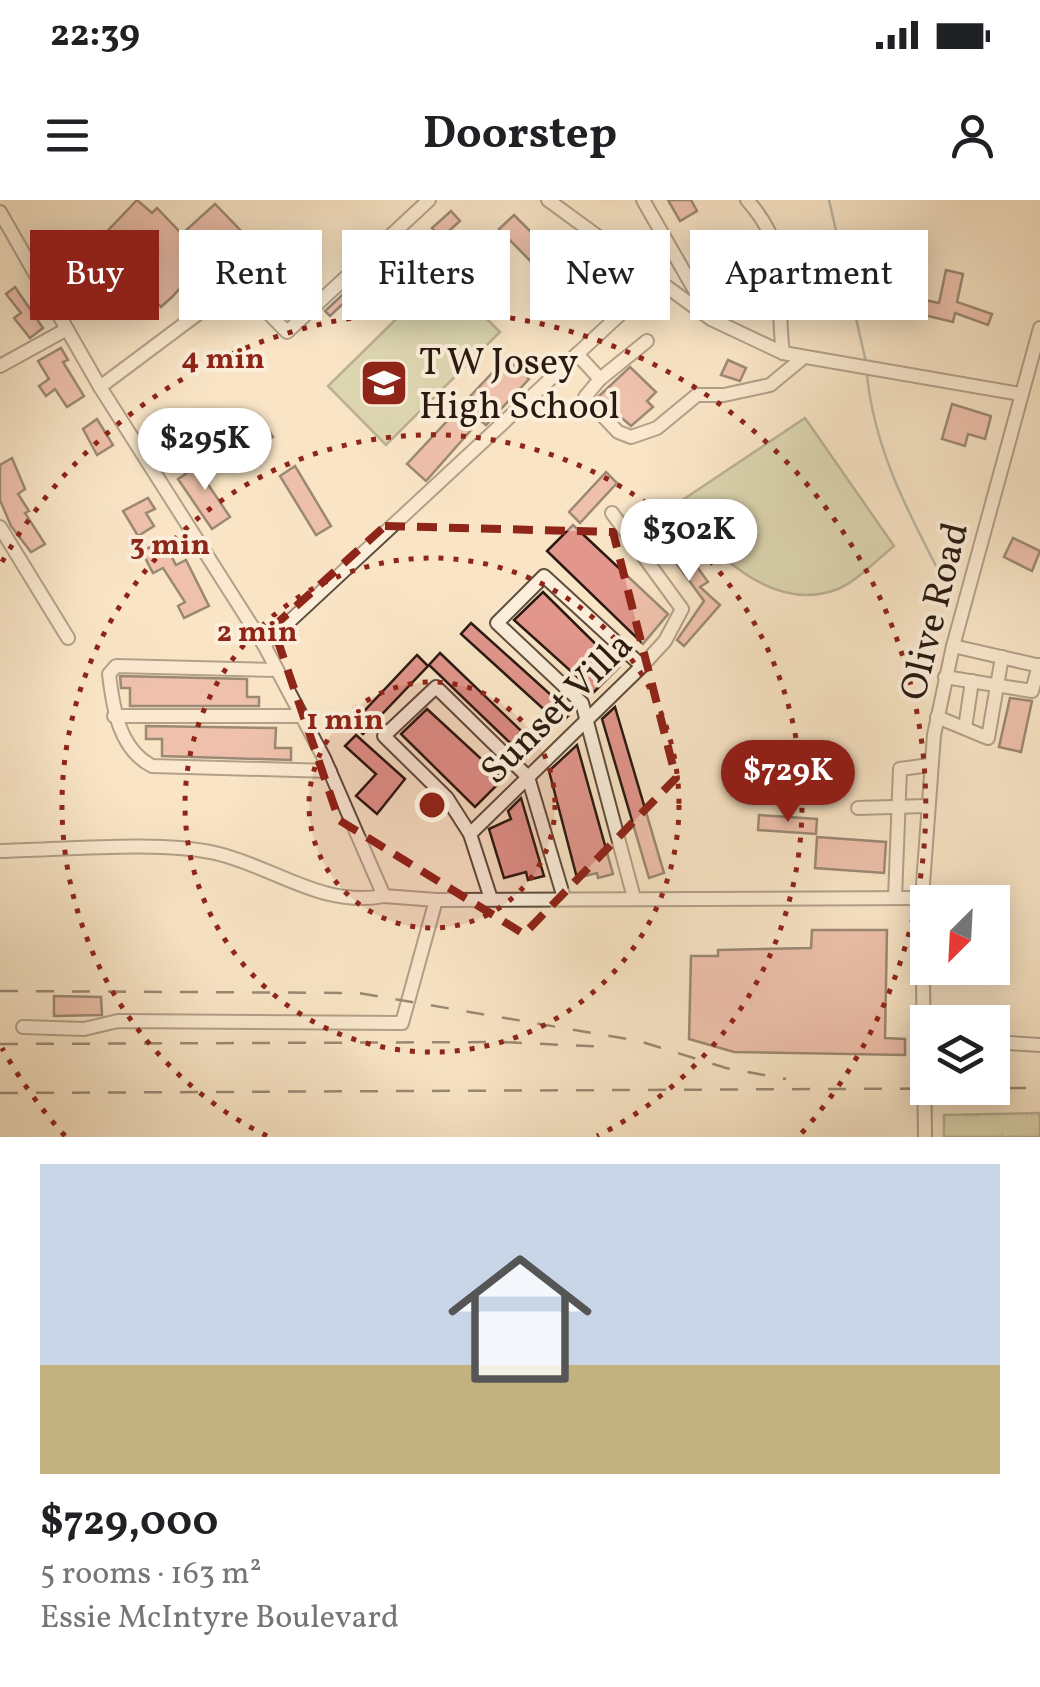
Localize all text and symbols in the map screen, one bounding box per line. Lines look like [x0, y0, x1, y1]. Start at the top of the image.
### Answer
text: 22:39 [50, 9, 140, 62]
text: Doorstep [423, 104, 617, 167]
icon: menu [40, 108, 95, 163]
icon: person [945, 108, 1000, 163]
chip: Buy [30, 230, 159, 320]
chip: Rent [179, 230, 322, 320]
chip: Filters [342, 230, 510, 320]
chip: New [530, 230, 670, 320]
chip: Apartment [690, 230, 928, 320]
place label: T W Josey High School [419, 338, 620, 435]
text: 4 min [181, 339, 265, 381]
school or university icon: T W Josey High School [358, 357, 410, 409]
pin: $295K [135, 408, 275, 493]
text: $295K [160, 418, 250, 462]
pin: $302K [619, 499, 759, 584]
text: $302K [642, 509, 736, 553]
street label: Olive Road [889, 517, 984, 706]
text: 3 min [130, 525, 210, 567]
text: 2 min [217, 612, 297, 654]
street label: Sunset Villa [470, 621, 647, 798]
text: 1 min [306, 700, 384, 742]
pin: $729K [718, 740, 858, 825]
text: $729K [743, 750, 833, 794]
centre of rings [414, 787, 450, 823]
north arrow [910, 885, 1010, 985]
map controls [910, 885, 1010, 1105]
button: layers [910, 1005, 1010, 1105]
icon: home [430, 1229, 610, 1409]
text: $729,000 [40, 1494, 219, 1553]
text: 5 rooms · 163 m² [40, 1553, 262, 1597]
text: Essie McIntyre Boulevard [40, 1597, 399, 1641]

